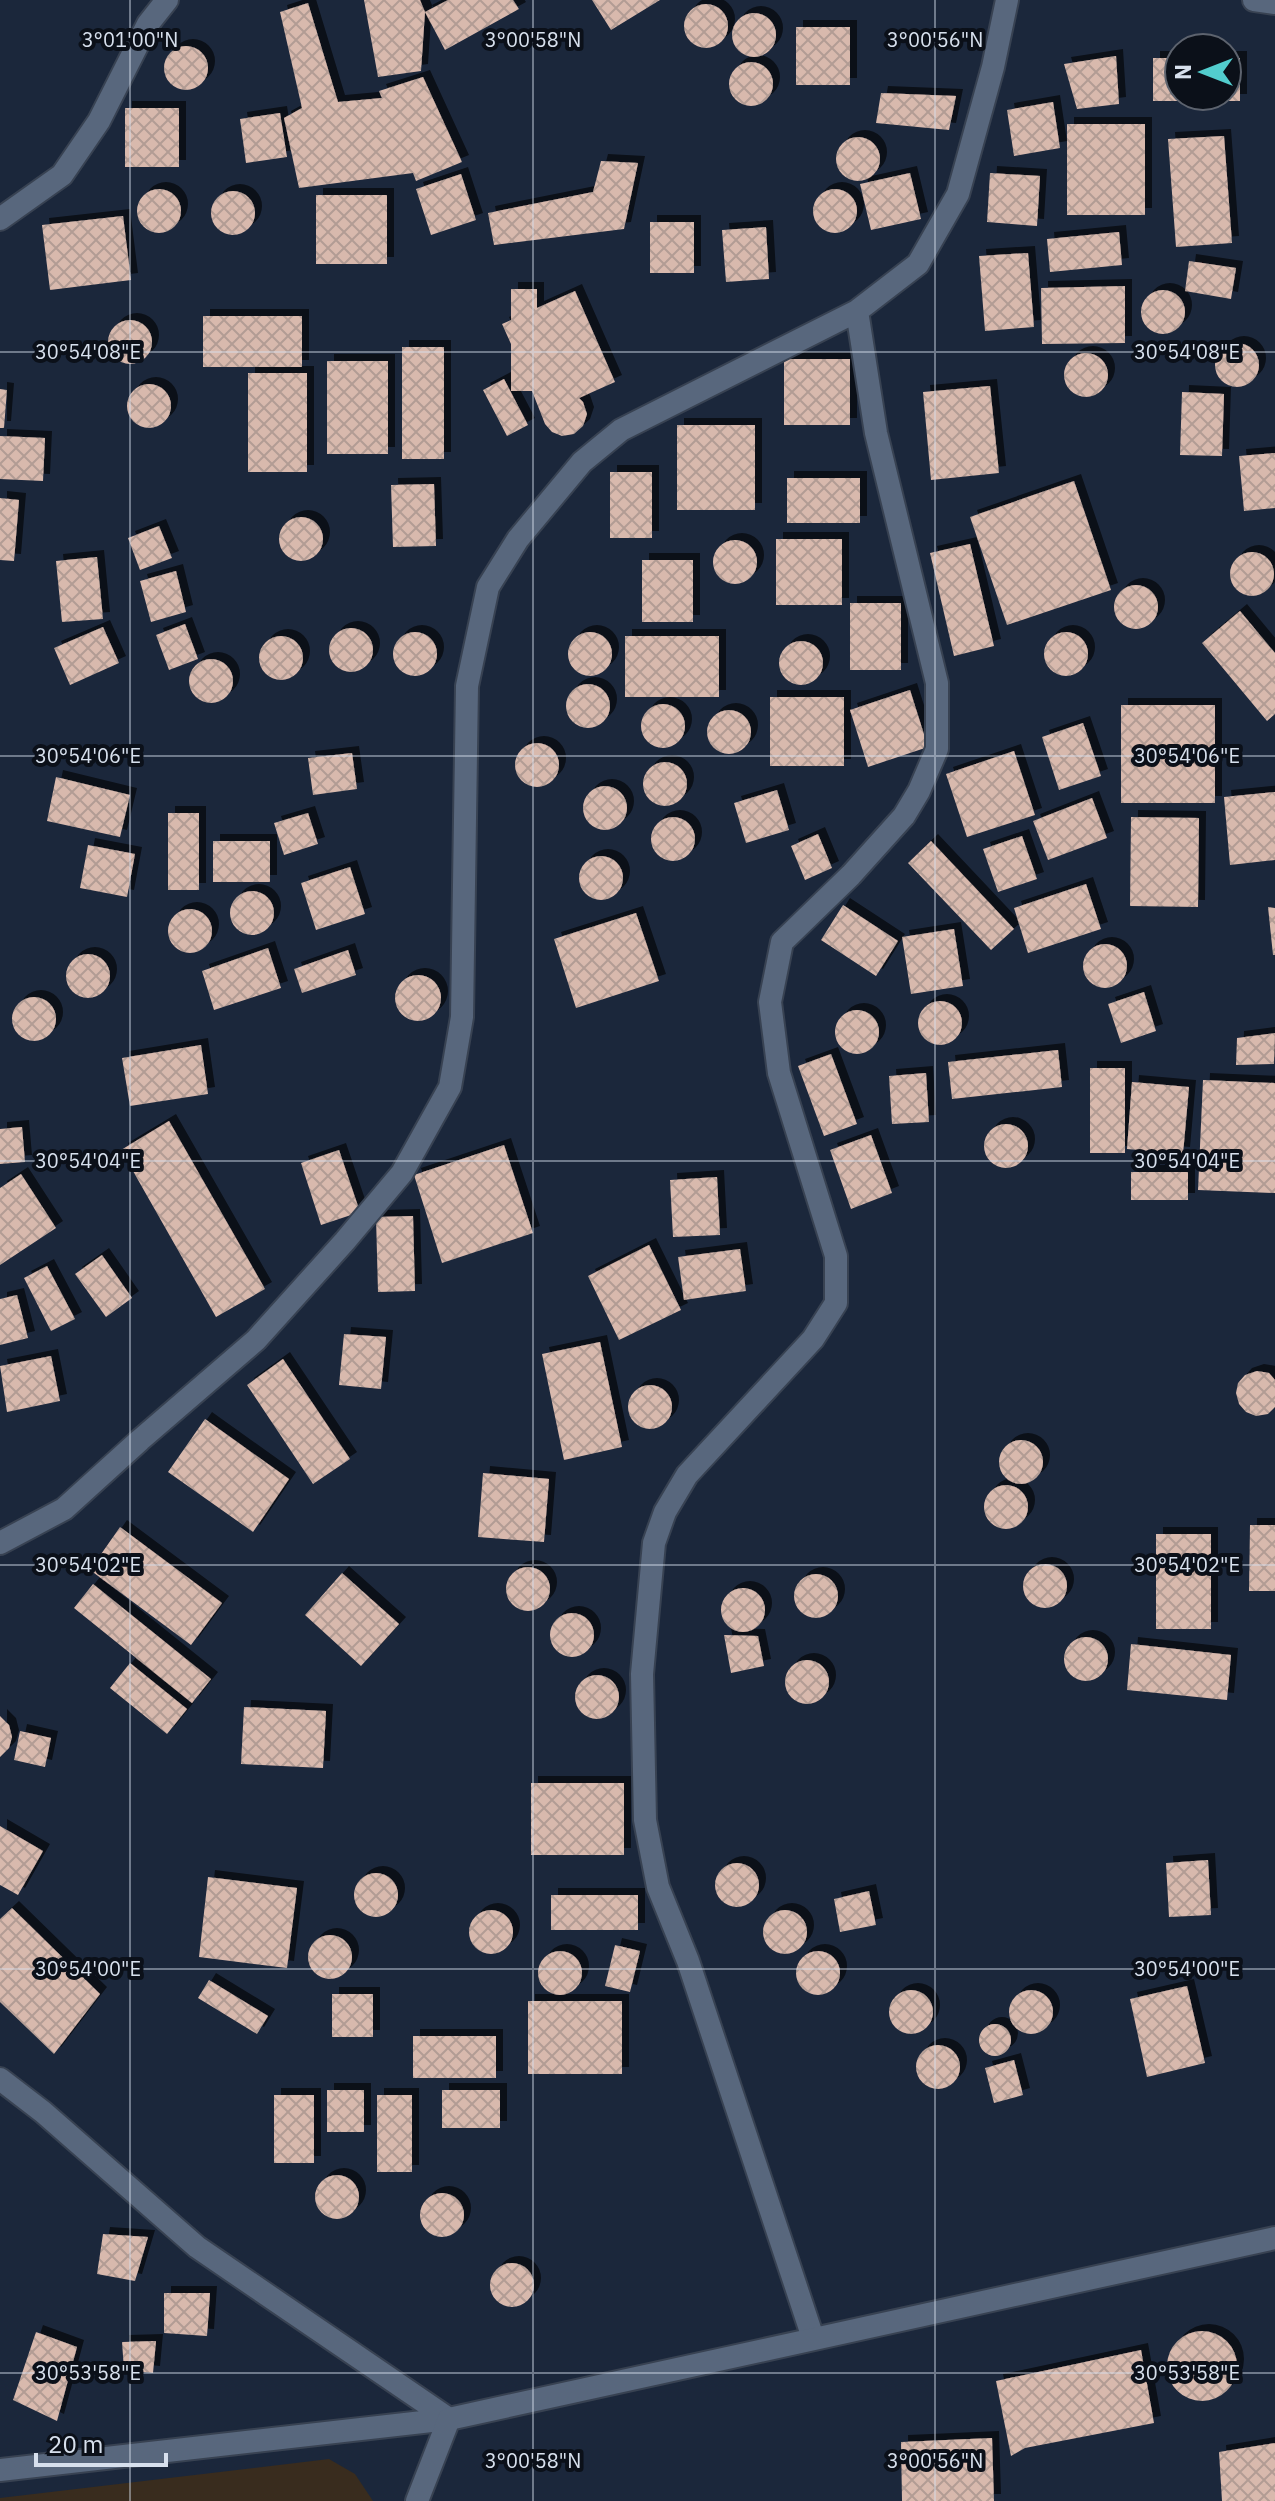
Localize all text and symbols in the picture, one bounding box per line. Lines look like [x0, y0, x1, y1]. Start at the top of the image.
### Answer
text: 3°01'00"N [82, 26, 178, 53]
text: 3°00'58"N [485, 26, 581, 53]
text: 3°00'56"N [887, 26, 983, 53]
north arrow [1163, 32, 1243, 112]
text: N [1168, 64, 1197, 80]
text: 30°54'08"E [35, 338, 141, 365]
text: 30°54'08"E [1134, 338, 1240, 365]
text: 30°54'06"E [35, 742, 141, 769]
text: 30°54'06"E [1134, 742, 1240, 769]
text: 30°54'04"E [35, 1147, 141, 1174]
text: 30°54'04"E [1134, 1147, 1240, 1174]
text: 30°54'02"E [35, 1551, 141, 1578]
text: 30°54'02"E [1134, 1551, 1240, 1578]
text: 30°54'00"E [35, 1955, 141, 1982]
text: 30°54'00"E [1134, 1955, 1240, 1982]
text: 30°53'58"E [35, 2359, 141, 2386]
text: 30°53'58"E [1134, 2359, 1240, 2386]
scale bar [36, 2417, 166, 2467]
text: 20 m [48, 2428, 103, 2460]
text: 3°00'58"N [485, 2447, 581, 2474]
text: 3°00'56"N [887, 2447, 983, 2474]

